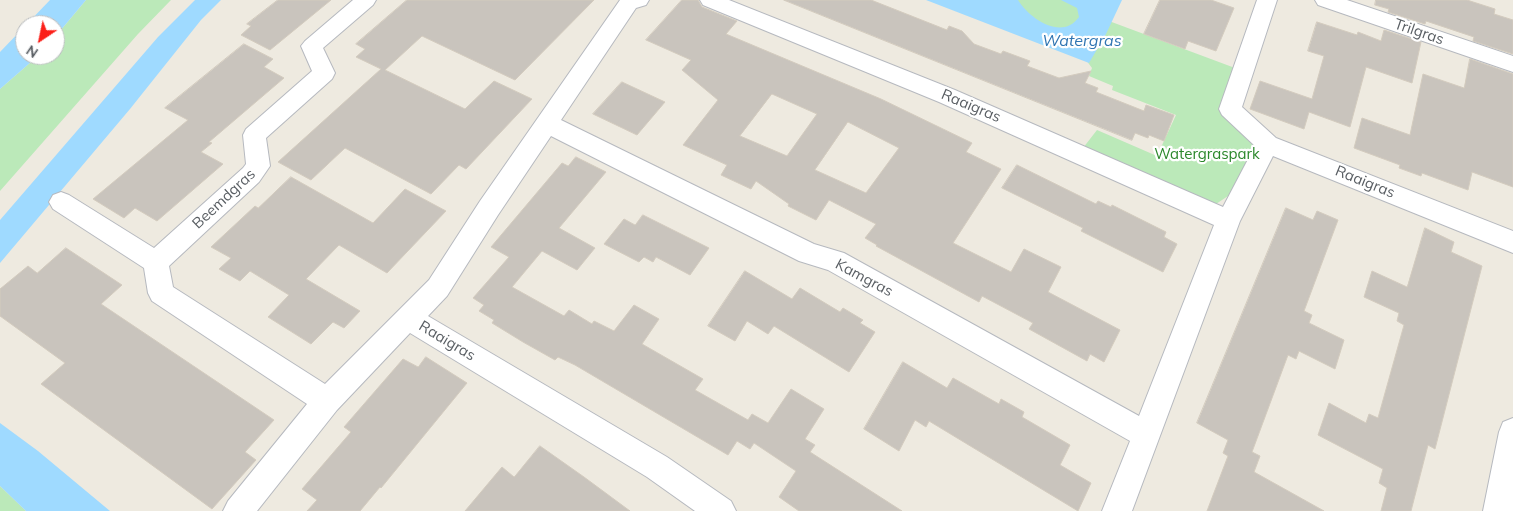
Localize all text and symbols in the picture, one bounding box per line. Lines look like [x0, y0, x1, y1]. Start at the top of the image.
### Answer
north arrow [15, 15, 65, 65]
street label: Trilgras [1392, 15, 1446, 49]
water label: Watergras [1042, 31, 1122, 51]
text: N [23, 41, 42, 62]
street label: Raaigras [939, 85, 1003, 127]
park label: Watergraspark [1154, 145, 1260, 163]
street label: Raaigras [1333, 162, 1397, 202]
street label: Beemdgras [189, 165, 259, 233]
street label: Kamgras [832, 255, 896, 301]
street label: Raaigras [415, 317, 479, 365]

